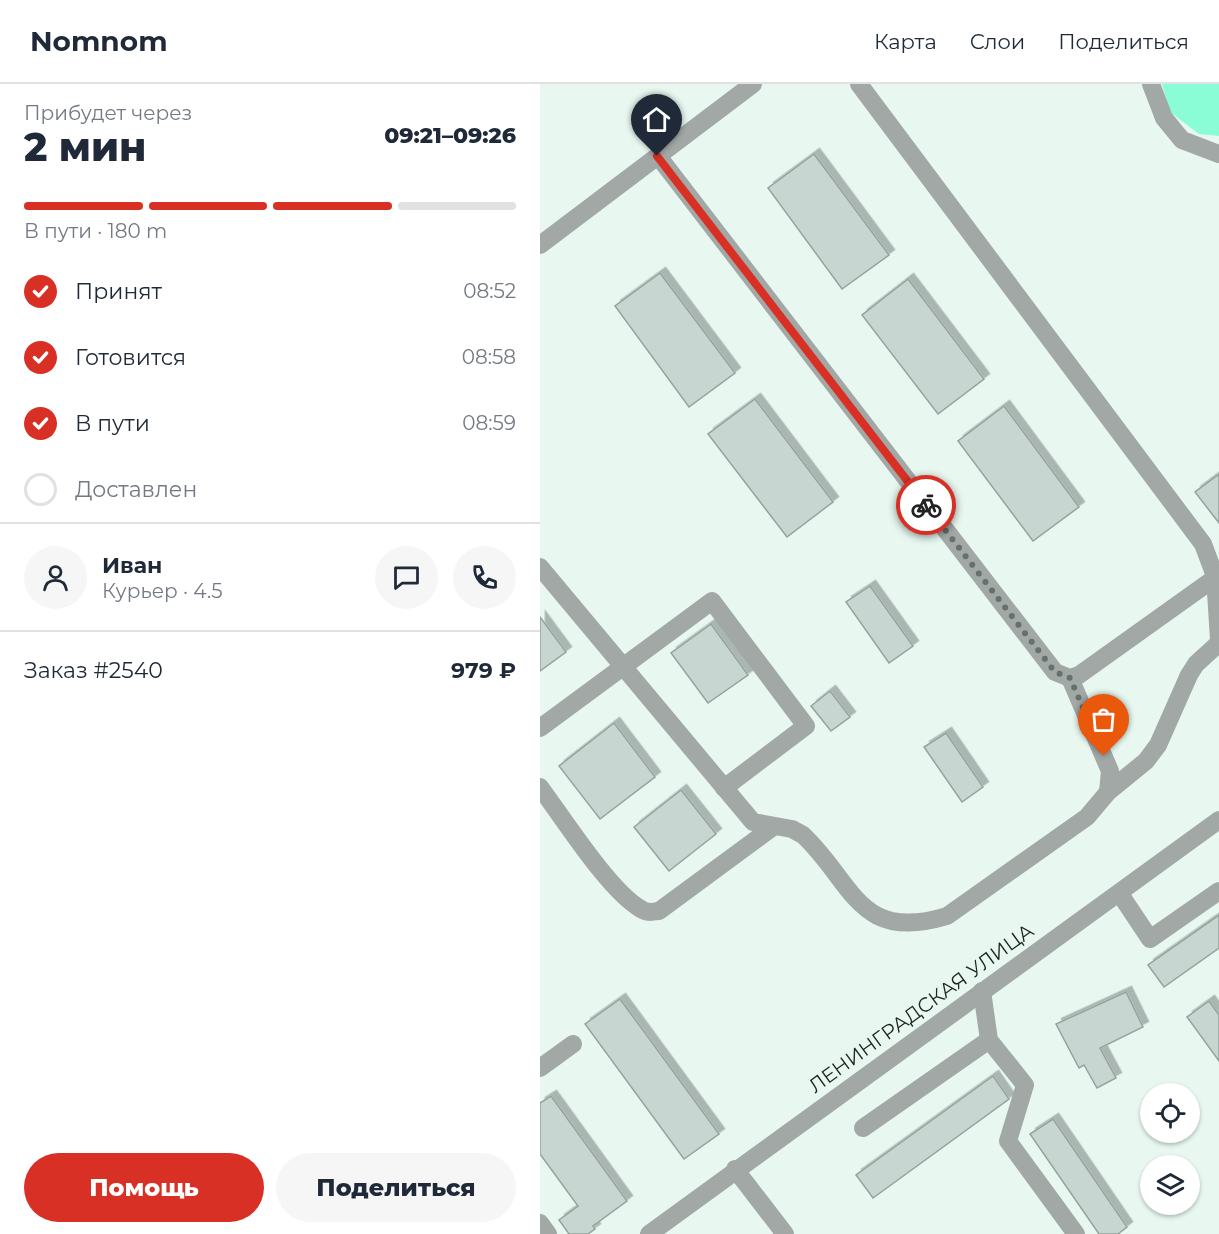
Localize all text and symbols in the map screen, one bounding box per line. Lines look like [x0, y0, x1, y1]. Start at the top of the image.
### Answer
text: Nomnom [30, 24, 168, 58]
text: Карта [874, 29, 937, 54]
text: Слои [970, 29, 1025, 54]
text: Поделиться [1058, 29, 1189, 54]
pin [631, 94, 682, 156]
text: Прибудет через [24, 101, 192, 125]
icon: home [640, 103, 673, 136]
text: 09:21–09:26 [384, 122, 516, 149]
text: 2 мин [24, 123, 146, 171]
text: В пути · 180 m [24, 219, 167, 243]
icon: check [24, 275, 57, 308]
text: Принят [75, 278, 162, 305]
text: 08:52 [463, 279, 516, 303]
icon: check [24, 341, 57, 374]
text: Готовится [75, 344, 186, 371]
text: 08:58 [462, 345, 516, 369]
icon: check [24, 407, 57, 440]
text: В пути [75, 410, 150, 437]
text: 08:59 [462, 411, 516, 435]
courier [896, 475, 956, 535]
text: Доставлен [75, 476, 197, 503]
icon: bike [910, 489, 943, 522]
button: person [24, 546, 87, 609]
button: chat [375, 546, 438, 609]
button: phone [453, 546, 516, 609]
text: Иван [102, 552, 162, 579]
text: Курьер · 4.5 [102, 579, 222, 603]
text: Заказ #2540 [24, 657, 163, 684]
text: 979 ₽ [451, 657, 516, 684]
pin [1078, 694, 1129, 756]
icon: bag [1087, 703, 1120, 736]
street label: ЛЕНИНГРАДСКАЯ УЛИЦА [804, 918, 1038, 1098]
map controls [1140, 1083, 1200, 1215]
button: locate [1140, 1083, 1200, 1143]
button: Помощь [24, 1153, 264, 1222]
button: Поделиться [276, 1153, 516, 1222]
button: layers [1140, 1155, 1200, 1215]

